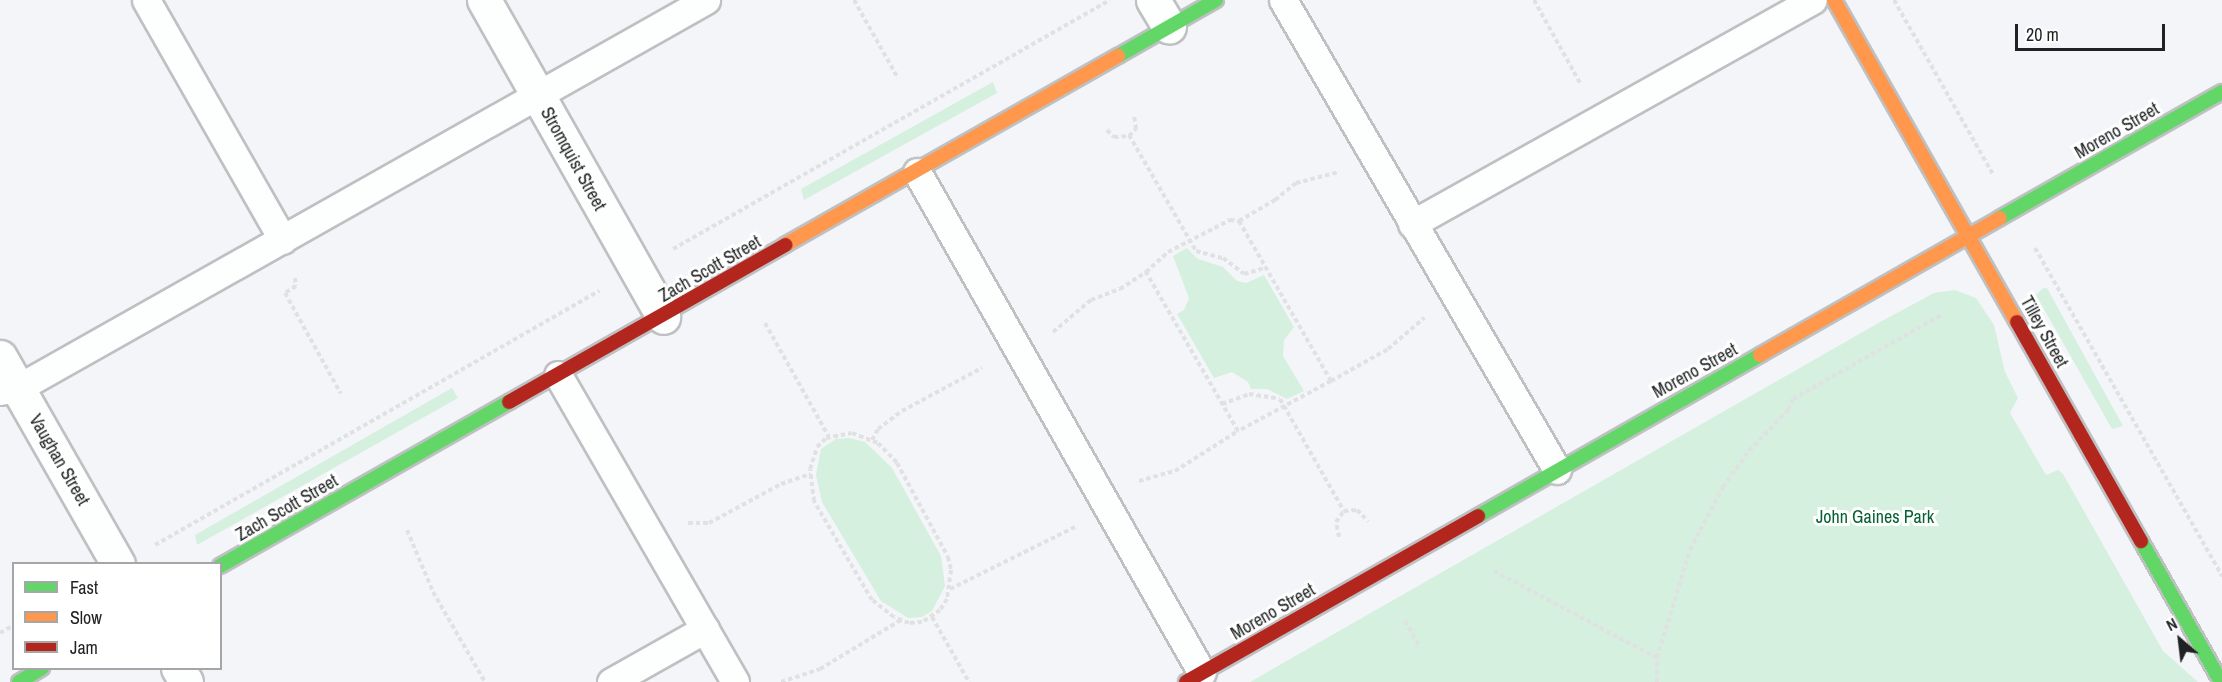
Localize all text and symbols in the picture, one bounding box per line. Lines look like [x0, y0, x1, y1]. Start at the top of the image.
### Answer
scale bar [2018, 12, 2168, 50]
text: 20 m [2026, 22, 2059, 47]
street label: Moreno Street [2071, 98, 2163, 164]
street label: Stromquist Street [536, 104, 610, 214]
street label: Zach Scott Street [655, 231, 765, 307]
street label: Tilley Street [2016, 292, 2072, 372]
street label: Moreno Street [1649, 339, 1741, 403]
street label: Vaughan Street [24, 411, 94, 509]
street label: Zach Scott Street [232, 470, 342, 546]
park label: John Gaines Park [1816, 506, 1934, 528]
legend [12, 562, 222, 670]
text: Fast [70, 575, 98, 600]
street label: Moreno Street [1227, 579, 1319, 645]
text: Slow [70, 605, 102, 630]
north arrow [2150, 610, 2210, 670]
text: N [2162, 612, 2181, 636]
text: Jam [70, 635, 98, 660]

